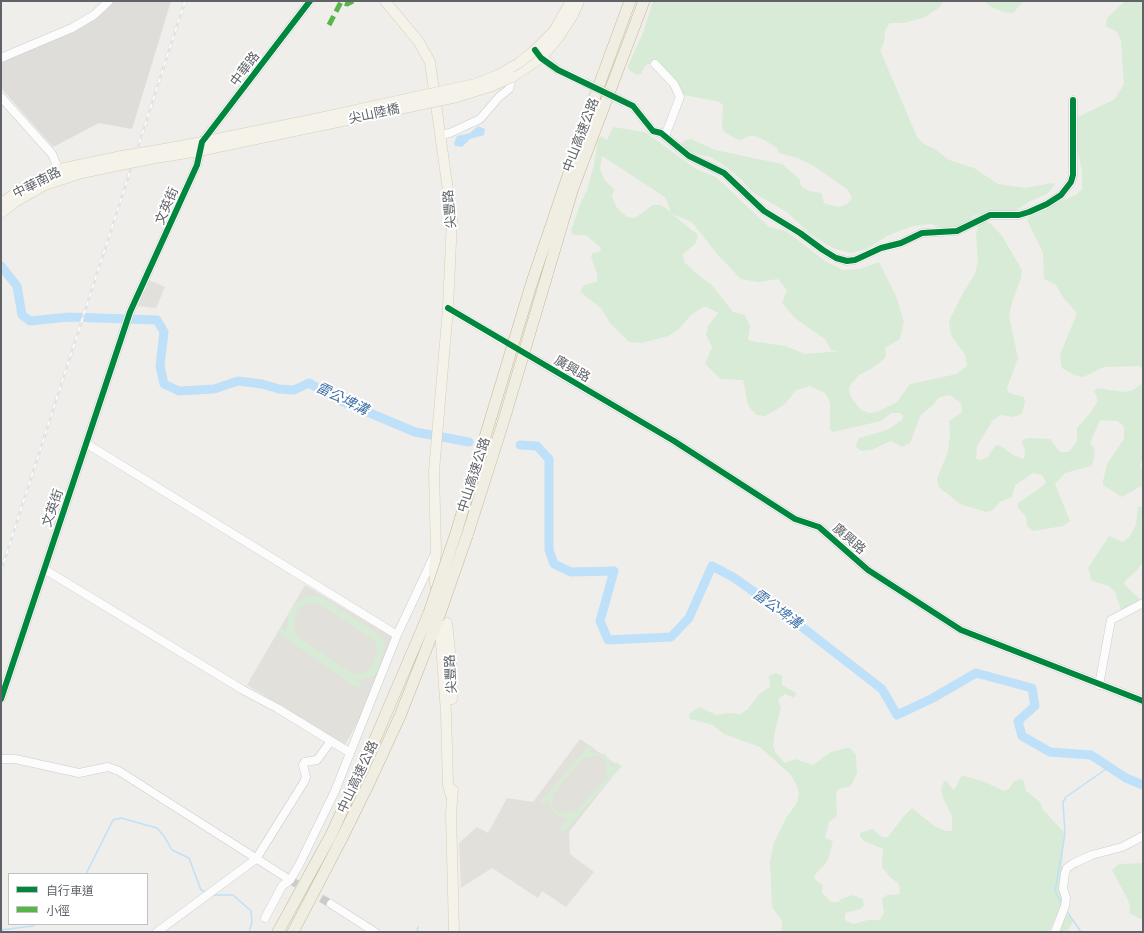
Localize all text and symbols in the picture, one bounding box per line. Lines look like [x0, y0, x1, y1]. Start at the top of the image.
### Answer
street label: 中華路 [227, 49, 263, 89]
street label: 中山高速公路 [560, 96, 602, 174]
street label: 尖山陸橋 [347, 101, 401, 127]
street label: 中華南路 [10, 164, 64, 202]
street label: 文英街 [152, 185, 182, 227]
street label: 尖豐路 [441, 189, 459, 229]
street label: 廣興路 [551, 352, 593, 386]
water label: 雷公埤溝 [313, 379, 371, 419]
street label: 中山高速公路 [455, 435, 493, 515]
street label: 文英街 [39, 487, 67, 529]
street label: 廣興路 [829, 520, 869, 558]
water label: 雷公埤溝 [749, 586, 805, 632]
street label: 尖豐路 [442, 654, 460, 694]
street label: 中山高速公路 [334, 738, 382, 816]
legend [8, 873, 148, 925]
text: 自行車道 [46, 883, 94, 898]
text: 小徑 [46, 903, 70, 918]

